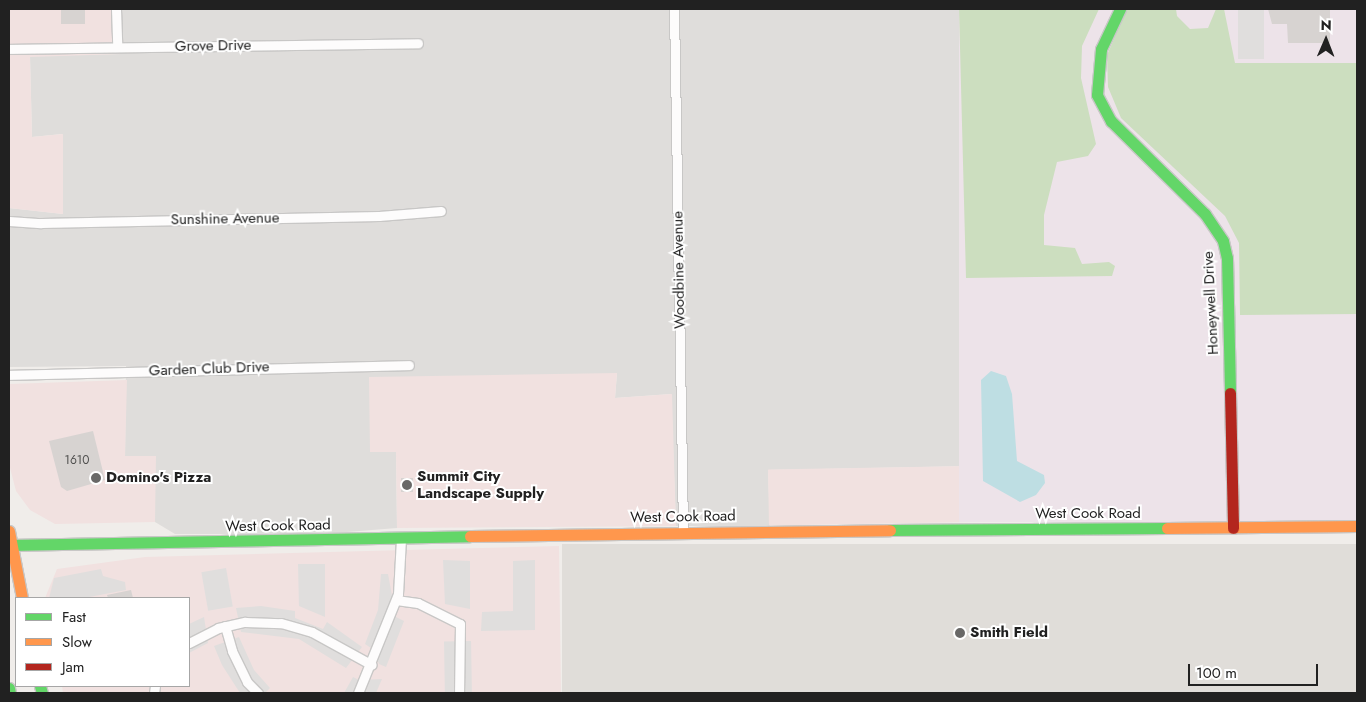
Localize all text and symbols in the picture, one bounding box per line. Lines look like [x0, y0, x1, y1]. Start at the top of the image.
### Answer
north arrow [1301, 15, 1351, 65]
text: N [1321, 15, 1332, 35]
street label: Grove Drive [175, 36, 251, 56]
street label: Sunshine Avenue [171, 209, 279, 229]
street label: Woodbine Avenue [669, 211, 689, 329]
street label: Honeywell Drive [1199, 251, 1223, 355]
street label: Garden Club Drive [148, 358, 270, 380]
house number: 1610 [65, 454, 89, 468]
place label: Summit City Landscape Supply [417, 467, 544, 502]
place label: Domino's Pizza [106, 469, 211, 487]
marker: Domino's Pizza [90, 472, 102, 484]
marker: Summit City Landscape Supply [401, 479, 413, 491]
street label: West Cook Road [1035, 505, 1141, 523]
street label: West Cook Road [630, 507, 736, 527]
street label: West Cook Road [225, 516, 331, 536]
legend [15, 597, 190, 687]
text: Fast [62, 606, 86, 628]
place label: Smith Field [970, 624, 1048, 642]
marker: Smith Field [954, 627, 966, 639]
text: Slow [62, 631, 92, 653]
scale bar [1191, 654, 1321, 686]
text: Jam [62, 656, 85, 678]
text: 100 m [1196, 662, 1237, 684]

